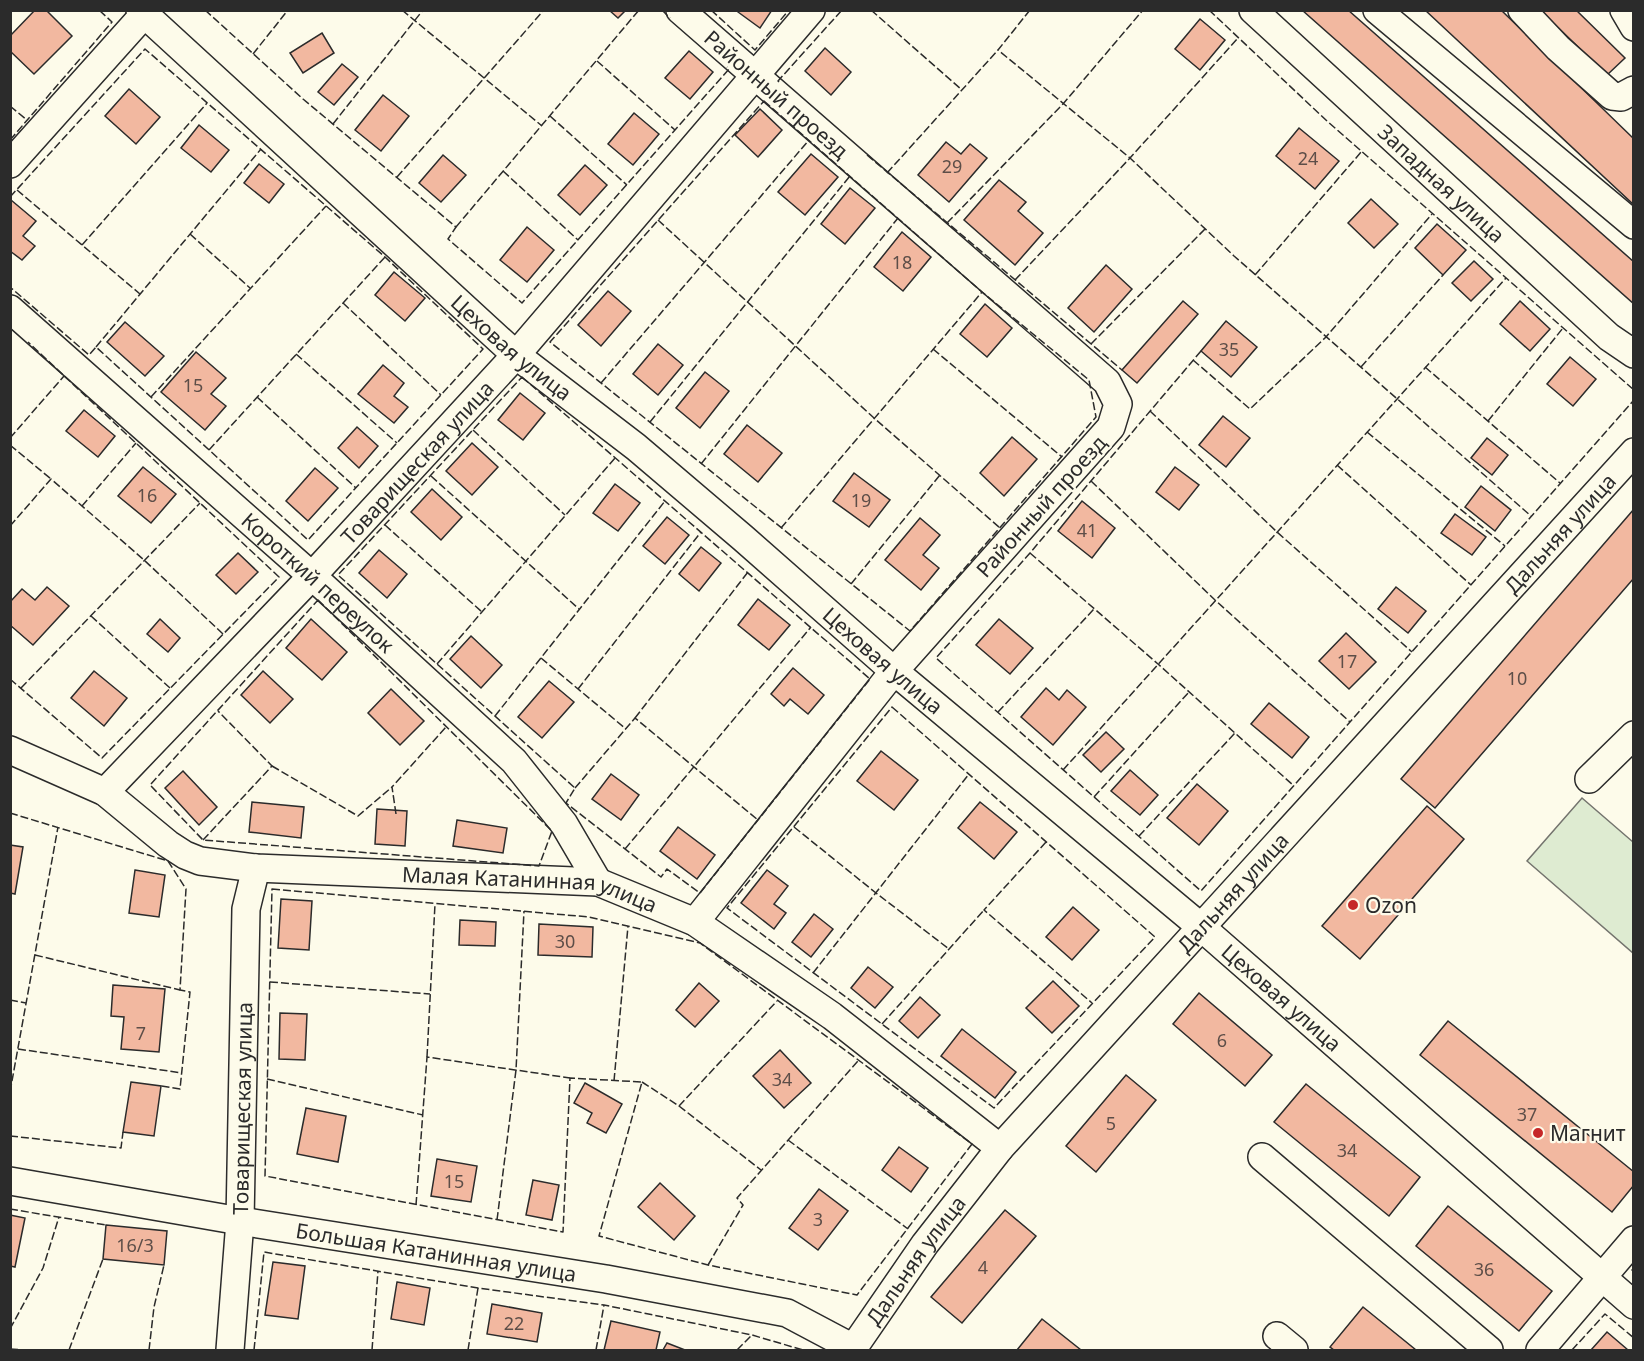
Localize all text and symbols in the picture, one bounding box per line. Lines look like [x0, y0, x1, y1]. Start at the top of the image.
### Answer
street label: Районный проезд [699, 24, 855, 165]
street label: Западная улица [1372, 118, 1511, 249]
house number: 24 [1298, 146, 1318, 170]
house number: 29 [942, 154, 962, 178]
house number: 18 [892, 250, 912, 274]
street label: Цеховая улица [445, 288, 578, 407]
house number: 35 [1219, 337, 1239, 361]
house number: 15 [183, 373, 203, 397]
street label: Товарищеская улица [334, 374, 500, 550]
street label: Районный проезд [970, 429, 1113, 583]
street label: Дальняя улица [1498, 467, 1622, 599]
house number: 16 [137, 483, 157, 507]
house number: 19 [851, 488, 871, 512]
street label: Короткий переулок [236, 506, 400, 659]
house number: 41 [1077, 518, 1097, 542]
street label: Цеховая улица [817, 601, 949, 720]
house number: 17 [1337, 649, 1357, 673]
house number: 10 [1507, 666, 1527, 690]
street label: Дальняя улица [1171, 827, 1295, 959]
street label: Малая Катанинная улица [402, 860, 661, 919]
place label: Ozon [1365, 891, 1417, 919]
marker: Ozon [1346, 898, 1360, 912]
house number: 30 [555, 929, 575, 953]
street label: Цеховая улица [1216, 937, 1347, 1057]
street label: Товарищеская улица [226, 1002, 258, 1215]
house number: 7 [136, 1021, 146, 1045]
house number: 6 [1217, 1028, 1227, 1052]
house number: 34 [772, 1067, 792, 1091]
house number: 37 [1517, 1102, 1537, 1126]
house number: 5 [1106, 1111, 1116, 1135]
place label: Магнит [1550, 1119, 1626, 1147]
marker: Магнит [1531, 1126, 1545, 1140]
house number: 34 [1337, 1138, 1357, 1162]
house number: 15 [444, 1169, 464, 1193]
street label: Дальняя улица [859, 1190, 972, 1330]
house number: 3 [813, 1207, 823, 1231]
street label: Большая Катанинная улица [294, 1216, 578, 1288]
house number: 16/3 [116, 1233, 154, 1257]
house number: 4 [978, 1255, 988, 1279]
house number: 36 [1474, 1257, 1494, 1281]
house number: 22 [504, 1311, 524, 1335]

